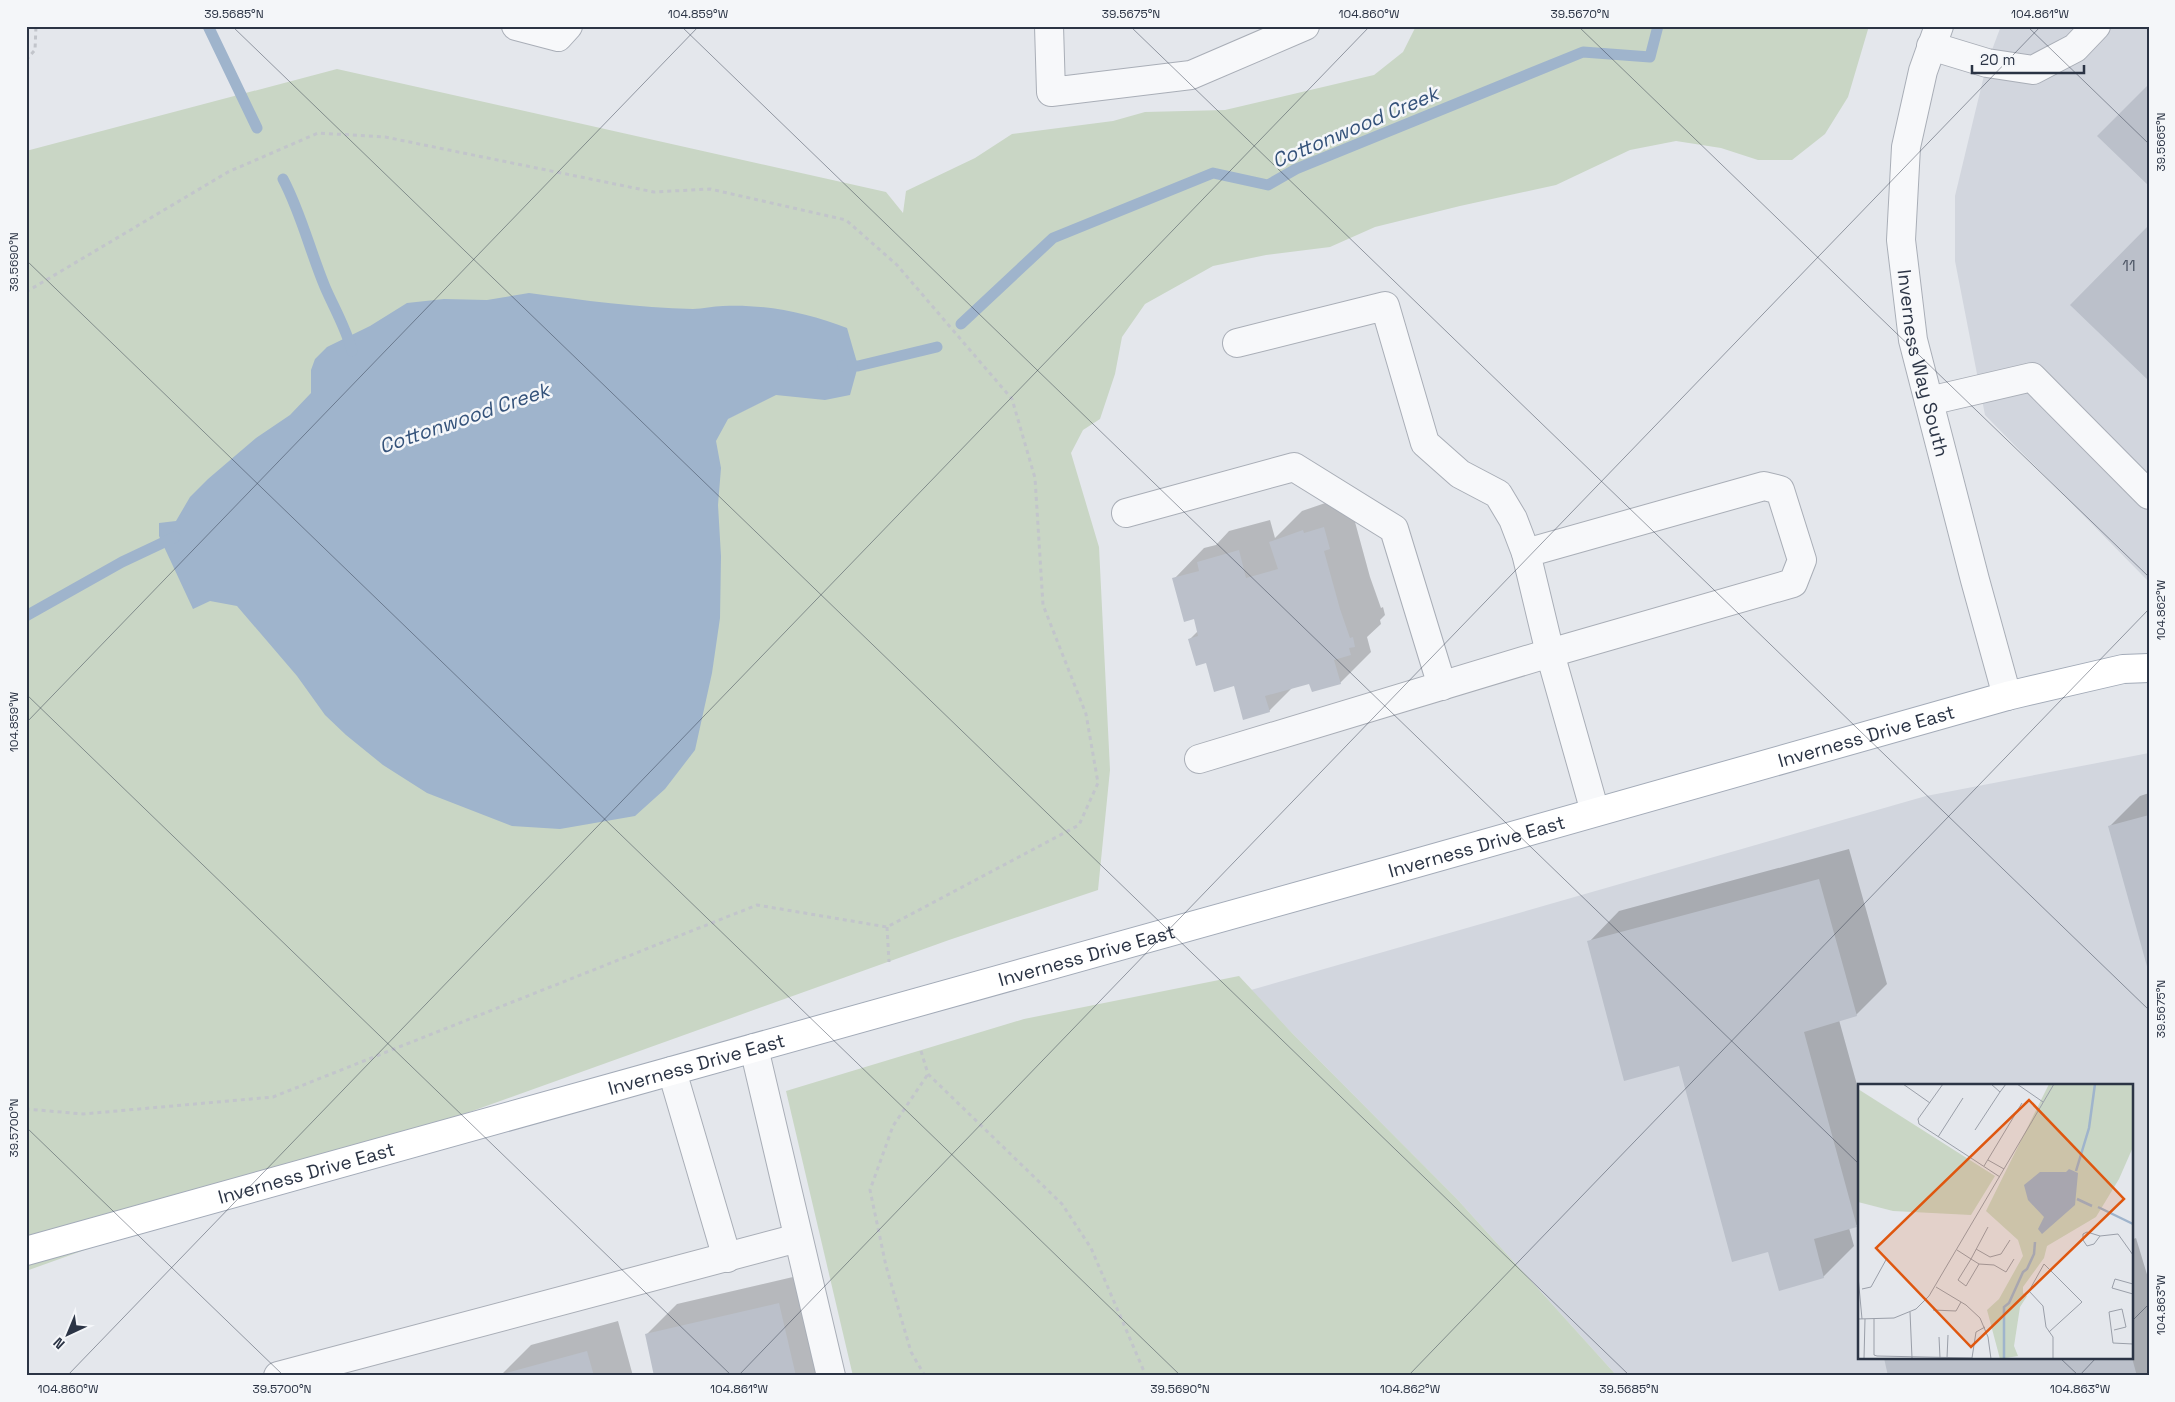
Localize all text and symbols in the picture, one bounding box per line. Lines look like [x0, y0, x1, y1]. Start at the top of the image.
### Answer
text: 39.5685°N [204, 6, 264, 22]
text: 104.859°W [668, 6, 729, 22]
text: 39.5675°N [1102, 6, 1160, 22]
text: 104.860°W [1339, 6, 1400, 22]
text: 39.5670°N [1551, 6, 1609, 22]
text: 104.861°W [2011, 6, 2070, 22]
scale bar [1972, 42, 2085, 74]
text: 20 m [1980, 50, 2015, 69]
water label: Cottonwood Creek [1268, 79, 1444, 174]
text: 39.5665°N [2153, 112, 2169, 172]
text: 39.5690°N [6, 232, 22, 292]
house number: 11 [2122, 255, 2136, 276]
street label: Inverness Way South [1892, 268, 1955, 459]
water label: Cottonwood Creek [375, 376, 555, 459]
text: 104.862°W [2153, 579, 2169, 640]
text: 104.859°W [6, 691, 22, 752]
street label: Inverness Drive East [1775, 699, 1958, 773]
street label: Inverness Drive East [1385, 809, 1568, 883]
street label: Inverness Drive East [995, 919, 1178, 992]
text: 39.5675°N [2153, 980, 2169, 1038]
street label: Inverness Drive East [605, 1027, 788, 1101]
inset map [1858, 1084, 2132, 1360]
text: 39.5700°N [6, 1098, 22, 1158]
street label: Inverness Drive East [215, 1136, 398, 1209]
text: 104.863°W [2153, 1274, 2169, 1335]
north arrow [42, 1310, 92, 1360]
text: N [49, 1334, 69, 1353]
text: 104.860°W [38, 1381, 99, 1397]
text: 39.5700°N [252, 1381, 312, 1397]
text: 104.861°W [710, 1381, 769, 1397]
text: 39.5690°N [1150, 1381, 1210, 1397]
text: 104.862°W [1380, 1381, 1441, 1397]
text: 39.5685°N [1599, 1381, 1659, 1397]
text: 104.863°W [2050, 1381, 2111, 1397]

